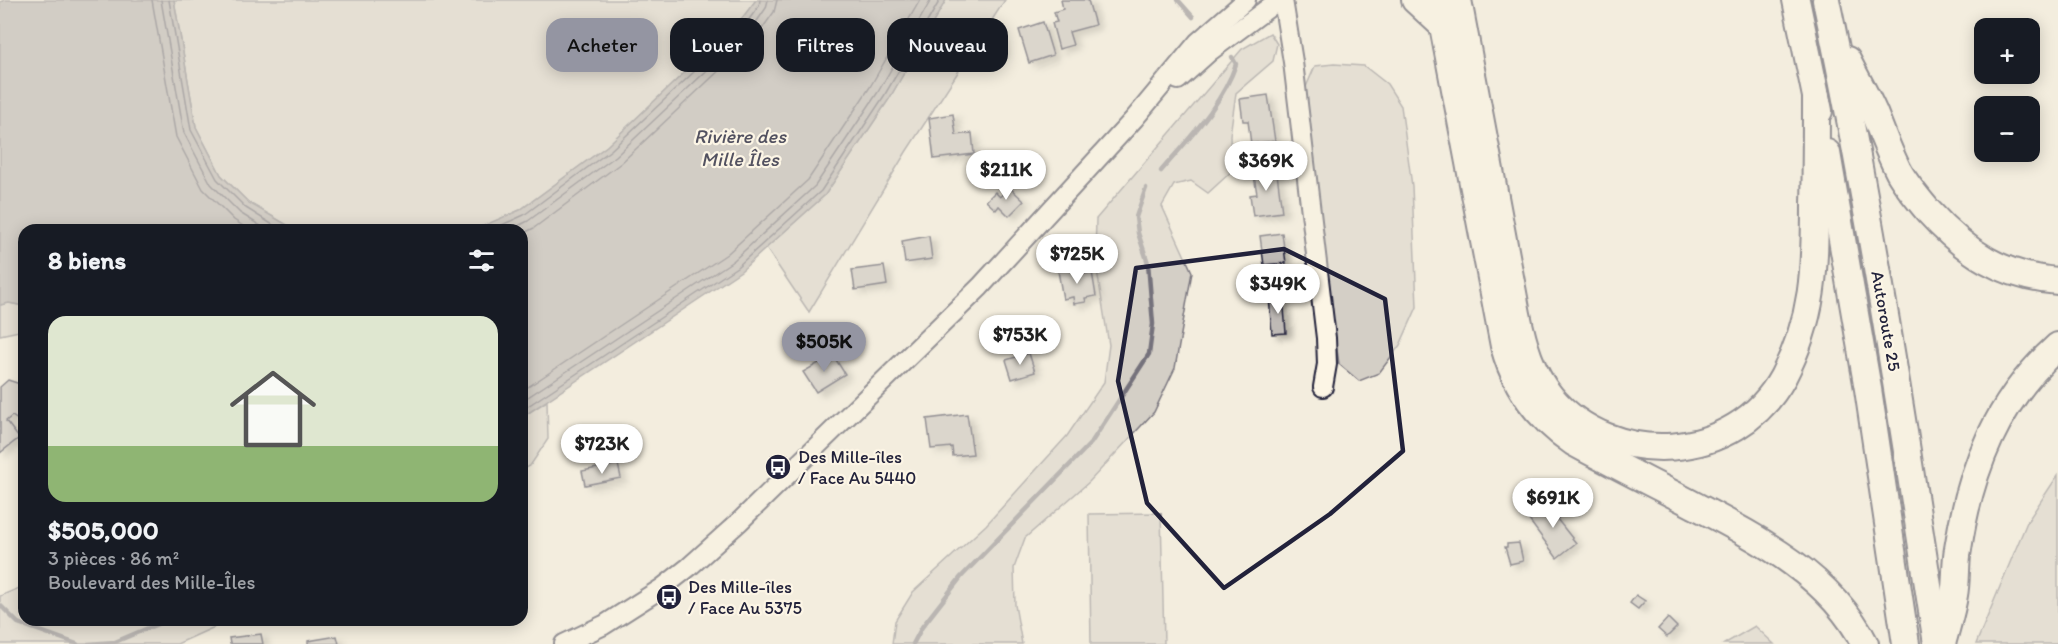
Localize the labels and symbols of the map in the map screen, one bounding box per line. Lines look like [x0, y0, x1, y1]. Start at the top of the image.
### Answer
water label: Rivière des Mille Îles [694, 124, 787, 171]
pin: $369K [1224, 141, 1308, 192]
pin: $211K [964, 150, 1048, 201]
pin: $725K [1035, 234, 1119, 285]
pin: $349K [1236, 264, 1320, 315]
street label: Autoroute 25 [1866, 269, 1906, 373]
pin: $753K [978, 315, 1062, 366]
pin: $505K [782, 322, 866, 373]
pin: $723K [560, 424, 644, 475]
place label: Des Mille-îles / Face Au 5440 [798, 446, 916, 489]
bus stop icon: Des Mille-îles / Face Au 5440 [763, 452, 793, 482]
pin: $691K [1511, 478, 1595, 529]
place label: Des Mille-îles / Face Au 5375 [688, 576, 802, 619]
bus stop icon: Des Mille-îles / Face Au 5375 [654, 582, 684, 612]

